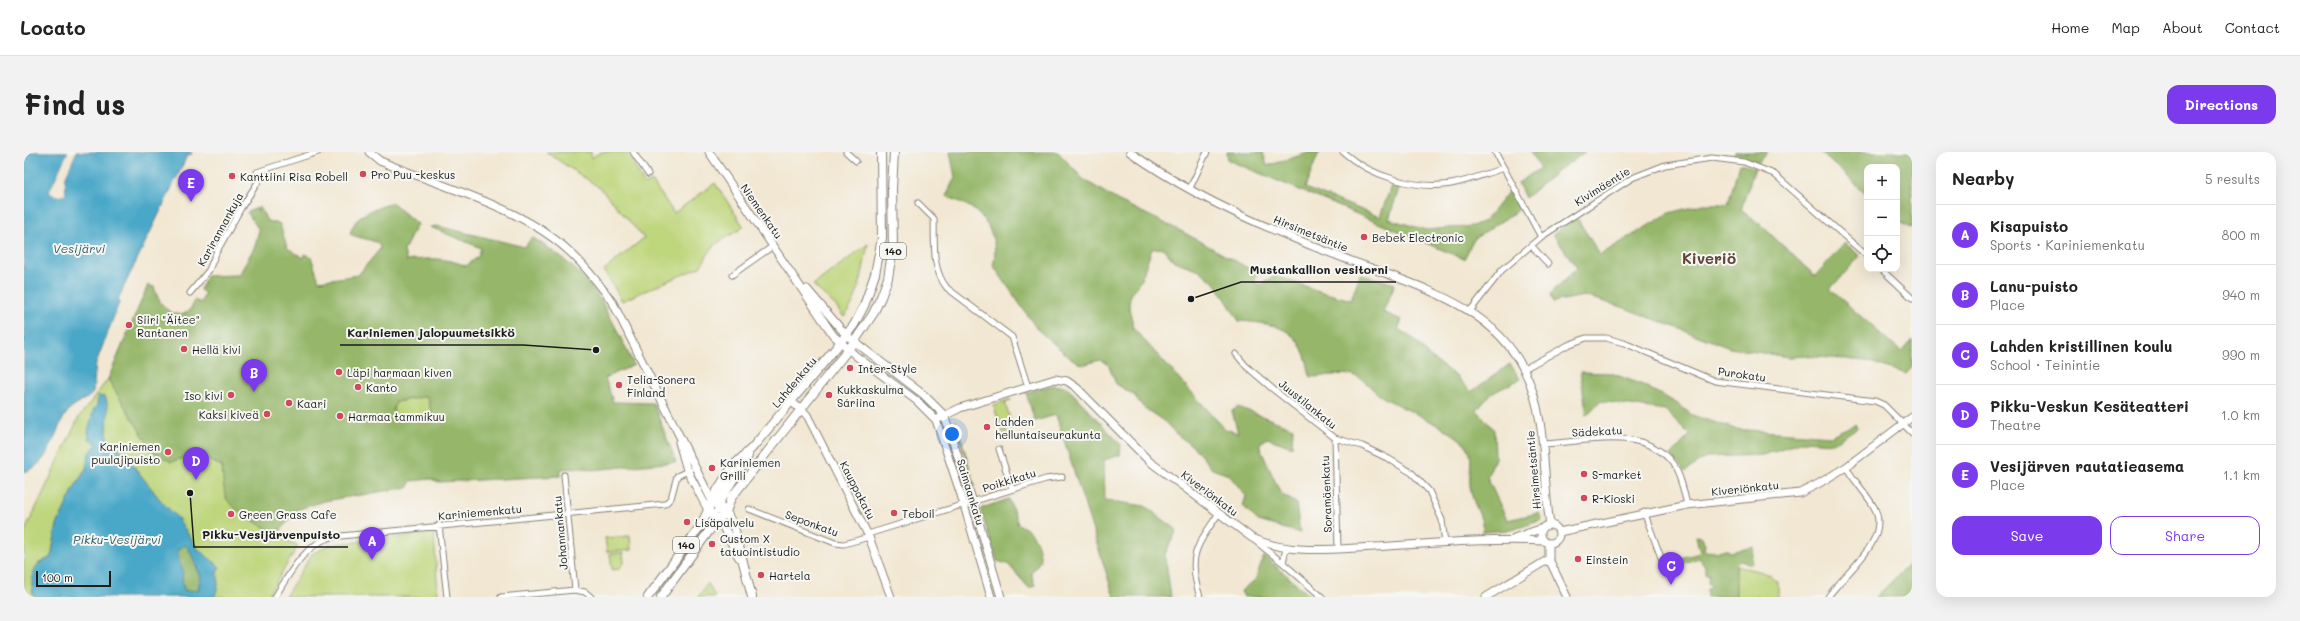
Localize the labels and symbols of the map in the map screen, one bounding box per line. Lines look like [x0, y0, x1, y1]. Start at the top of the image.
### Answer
street label: Kivimäentie [1571, 163, 1633, 209]
place label: Pro Puu -keskus [371, 167, 455, 182]
pin: E [178, 169, 204, 202]
place label: Kanttiini Risa Robell [240, 169, 348, 184]
marker: Pro Puu -keskus [358, 169, 368, 179]
marker: Kanttiini Risa Robell [227, 171, 237, 181]
street label: Niemenkatu [738, 181, 786, 241]
street label: Karirannankuja [193, 189, 247, 269]
street label: Hirsimetsäntie [1271, 211, 1351, 255]
place label: Bebek Electronic [1372, 230, 1464, 245]
marker: Bebek Electronic [1359, 232, 1369, 242]
water label: Vesijärvi [53, 240, 106, 256]
road number: 140 [880, 243, 906, 259]
district label: Kiveriö [1682, 248, 1736, 268]
callout: Mustankallion vesitorni [1241, 258, 1396, 282]
text: Mustankallion vesitorni [1250, 261, 1388, 277]
place label: Siiri "Äitee" Rantanen [137, 312, 200, 340]
marker: Siiri "Äitee" Rantanen [124, 320, 134, 330]
callout: Kariniemen jalopuumetsikkö [340, 321, 523, 345]
text: Kariniemen jalopuumetsikkö [347, 324, 515, 340]
place label: Hellä kivi [192, 342, 241, 357]
marker: Hellä kivi [179, 344, 189, 354]
street label: Lahdenkatu [768, 353, 820, 411]
pin: B [241, 359, 267, 392]
place label: Inter-Style [858, 361, 917, 376]
marker: Inter-Style [845, 363, 855, 373]
street label: Purokatu [1717, 363, 1767, 385]
place label: Läpi harmaan kiven [347, 365, 452, 380]
marker: Läpi harmaan kiven [334, 367, 344, 377]
place label: Telia-Sonera Finland [627, 372, 696, 400]
street label: Juustilankatu [1276, 376, 1340, 432]
place label: Kanto [366, 380, 397, 395]
marker: Telia-Sonera Finland [614, 380, 624, 390]
marker: Kanto [353, 382, 363, 392]
place label: Kukkaskulma Sáriina [837, 382, 904, 410]
place label: Iso kivi [184, 388, 223, 403]
marker: Iso kivi [226, 390, 236, 400]
marker: Kukkaskulma Sáriina [824, 390, 834, 400]
place label: Kaari [297, 396, 326, 411]
marker: Kaari [284, 398, 294, 408]
place label: Kaksi kiveä [199, 407, 259, 422]
marker: Kaksi kiveä [262, 409, 272, 419]
place label: Harmaa tammikuu [348, 409, 445, 424]
marker: Harmaa tammikuu [335, 411, 345, 421]
place label: Lahden helluntaiseurakunta [995, 414, 1101, 442]
marker: Lahden helluntaiseurakunta [982, 422, 992, 432]
street label: Sädekatu [1571, 422, 1623, 440]
your location [942, 424, 962, 444]
street label: Hirsimetsäntie [1522, 430, 1544, 510]
place label: Kariniemen puulajipuisto [92, 439, 160, 467]
marker: Kariniemen puulajipuisto [163, 447, 173, 457]
pin: D [183, 447, 209, 480]
place label: Kariniemen Grilli [720, 455, 780, 483]
street label: Soramäenkatu [1317, 455, 1335, 533]
street label: Saimaankatu [954, 457, 988, 527]
street label: Kauppakatu [837, 458, 879, 522]
marker: Kariniemen Grilli [707, 463, 717, 473]
street label: Poikkikatu [980, 465, 1038, 495]
street label: Kiveriönkatu [1178, 467, 1242, 519]
place label: S-market [1592, 467, 1642, 482]
marker: S-market [1579, 469, 1589, 479]
street label: Kiveriönkatu [1711, 477, 1779, 499]
place label: R-Kioski [1592, 491, 1635, 506]
marker: R-Kioski [1579, 493, 1589, 503]
street label: Johannankatu [549, 495, 571, 571]
street label: Kariniemenkatu [438, 501, 522, 523]
street label: Seponkatu [783, 506, 841, 540]
place label: Teboil [902, 506, 935, 521]
place label: Green Grass Cafe [239, 507, 337, 522]
marker: Teboil [889, 508, 899, 518]
marker: Green Grass Cafe [226, 509, 236, 519]
place label: Lisäpalvelu [695, 515, 754, 530]
marker: Lisäpalvelu [682, 517, 692, 527]
callout: Pikku-Vesijärvenpuisto [194, 523, 348, 547]
text: Pikku-Vesijärvenpuisto [202, 526, 340, 542]
pin: A [359, 527, 385, 560]
water label: Pikku-Vesijärvi [73, 531, 161, 547]
place label: Custom X tatuointistudio [720, 531, 800, 559]
road number: 140 [673, 537, 699, 553]
marker: Custom X tatuointistudio [707, 539, 717, 549]
place label: Einstein [1586, 552, 1628, 567]
pin: C [1658, 552, 1684, 585]
marker: Einstein [1573, 554, 1583, 564]
place label: Hartela [769, 568, 811, 583]
scale bar [36, 569, 111, 588]
marker: Hartela [756, 570, 766, 580]

